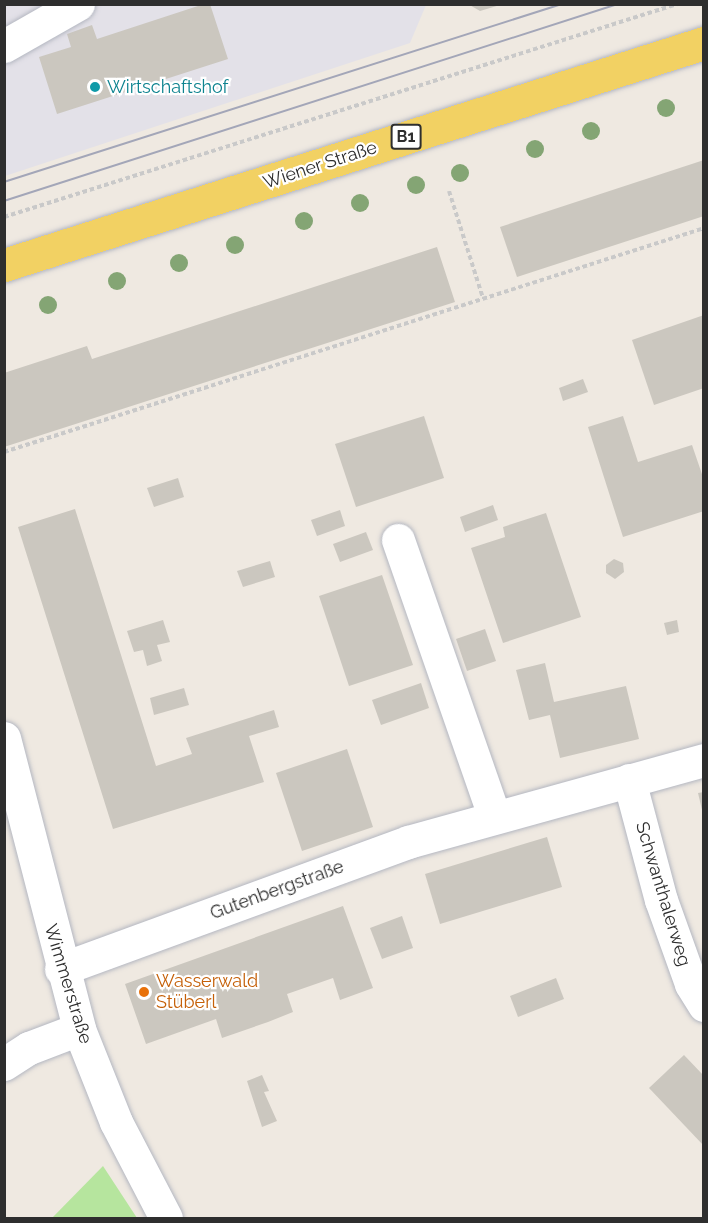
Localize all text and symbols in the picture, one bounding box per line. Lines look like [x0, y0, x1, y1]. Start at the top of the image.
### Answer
place label: Wirtschaftshof [107, 76, 229, 98]
marker: Wirtschaftshof [88, 80, 102, 94]
road number: B1 [390, 124, 422, 150]
street label: Wiener Straße [260, 136, 380, 194]
street label: Schwanthalerweg [631, 819, 695, 969]
street label: Gutenbergstraße [207, 856, 347, 924]
street label: Wimmerstraße [40, 922, 96, 1046]
place label: Wasserwald Stüberl [156, 971, 258, 1014]
marker: Wasserwald Stüberl [137, 985, 151, 999]

